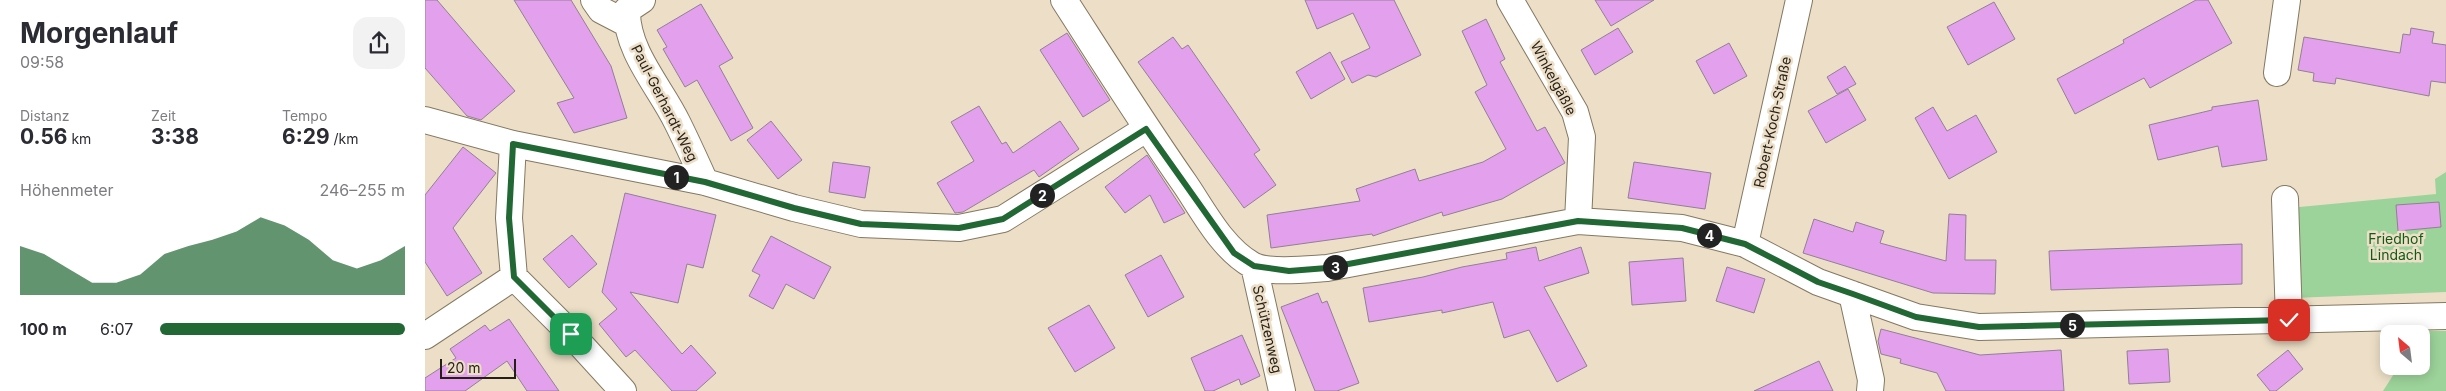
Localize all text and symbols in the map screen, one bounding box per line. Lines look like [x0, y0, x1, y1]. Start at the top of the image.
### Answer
text: Morgenlauf [20, 16, 178, 50]
button: share [353, 17, 405, 69]
street label: Winkelgäßle [1527, 38, 1581, 118]
street label: Paul-Gerhardt-Weg [628, 42, 702, 164]
text: 09:58 [20, 52, 64, 72]
street label: Robert-Koch-Straße [1750, 55, 1794, 189]
text: Distanz [20, 107, 69, 124]
text: Zeit [151, 107, 176, 124]
text: Tempo [282, 107, 327, 124]
text: 0.56 [20, 124, 68, 149]
text: 3:38 [151, 124, 199, 149]
text: 6:29 [282, 124, 330, 149]
text: km [68, 130, 91, 147]
text: /km [330, 130, 358, 147]
pin: 1 [663, 164, 689, 190]
text: 1 [673, 169, 680, 186]
text: Höhenmeter [20, 180, 114, 200]
text: 246–255 m [320, 180, 405, 200]
pin: 2 [1029, 182, 1055, 208]
text: 2 [1038, 187, 1047, 204]
pin: 4 [1697, 222, 1721, 248]
text: 4 [1705, 227, 1714, 244]
park label: Friedhof Lindach [2368, 230, 2424, 263]
pin: 3 [1323, 254, 1347, 280]
text: 3 [1331, 259, 1340, 276]
street label: Schützenweg [1250, 283, 1286, 375]
pin [2268, 299, 2310, 341]
icon: check [2275, 306, 2303, 334]
pin: 5 [2059, 312, 2085, 338]
pin [550, 313, 592, 355]
text: 5 [2068, 317, 2077, 334]
text: 100 m [20, 319, 67, 339]
text: 6:07 [100, 319, 133, 339]
icon: arrive [557, 320, 585, 348]
north arrow [2380, 325, 2430, 375]
map controls [2380, 325, 2430, 375]
scale bar [440, 356, 516, 379]
text: 20 m [447, 359, 481, 376]

